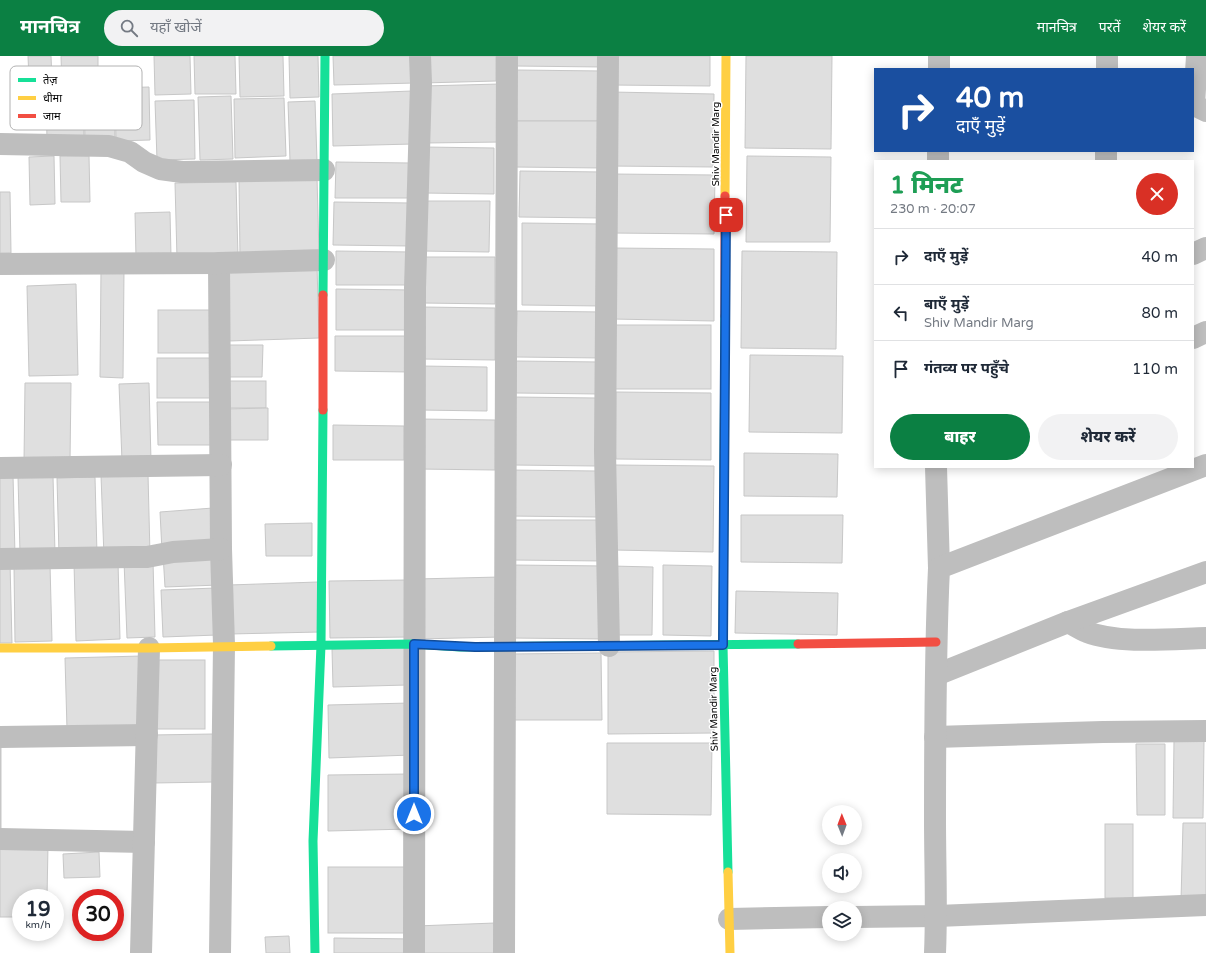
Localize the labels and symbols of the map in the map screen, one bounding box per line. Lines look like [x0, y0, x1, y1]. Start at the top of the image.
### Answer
legend [10, 66, 142, 130]
text: तेज़ [43, 74, 58, 87]
text: धीमा [43, 92, 62, 105]
street label: Shiv Mandir Marg [710, 102, 722, 186]
text: जाम [43, 110, 61, 123]
pin [709, 198, 743, 232]
street label: Shiv Mandir Marg [707, 667, 721, 751]
position arrow [393, 793, 435, 835]
north arrow [822, 805, 862, 845]
speed limit sign: 30 [72, 889, 124, 941]

